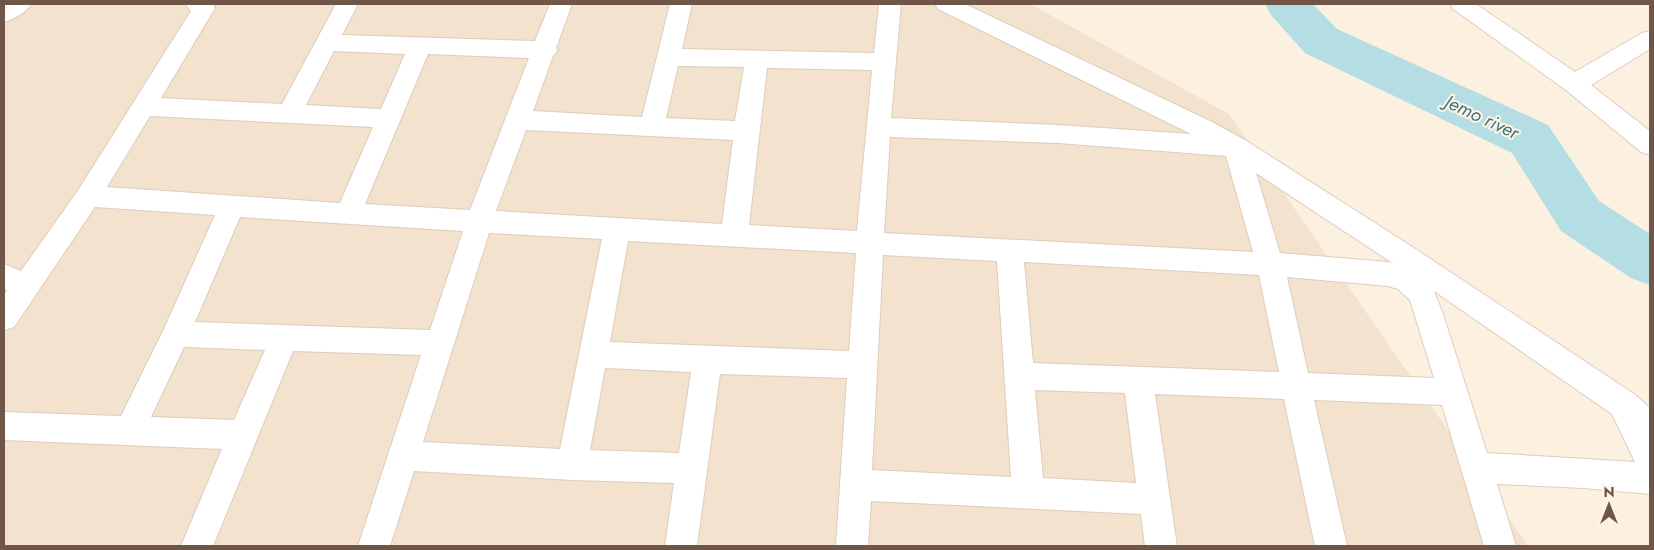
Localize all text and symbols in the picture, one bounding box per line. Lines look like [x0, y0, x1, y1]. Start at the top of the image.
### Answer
water label: Jemo river [1437, 86, 1525, 147]
north arrow [1584, 480, 1634, 530]
text: N [1603, 482, 1615, 502]

